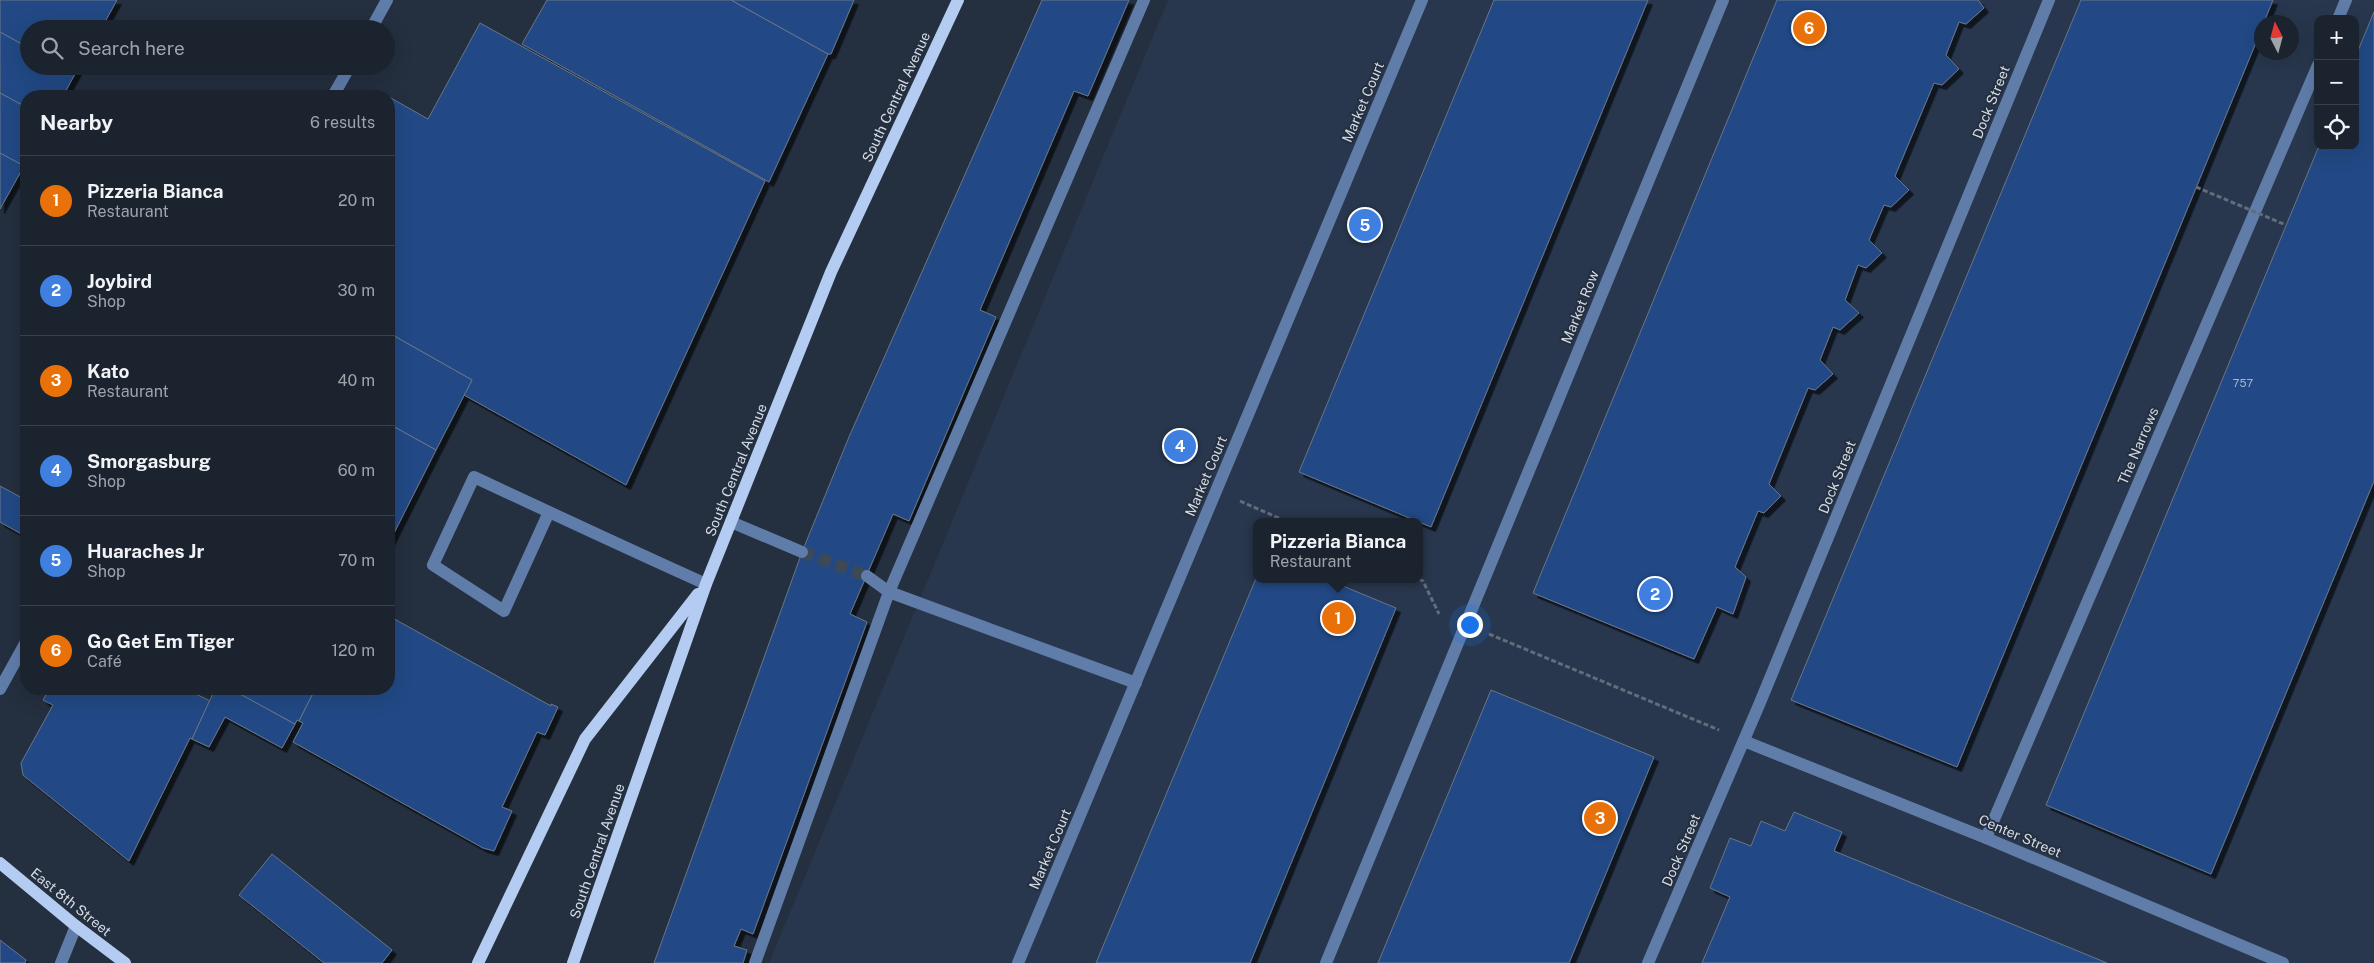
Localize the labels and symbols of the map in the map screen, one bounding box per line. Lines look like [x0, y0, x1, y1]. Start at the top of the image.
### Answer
pin: 6 [1793, 9, 1825, 47]
north arrow [2254, 15, 2299, 60]
street label: South Central Avenue [859, 29, 933, 165]
street label: Market Court [1339, 59, 1387, 145]
street label: Dock Street [1969, 63, 2013, 141]
pin: 5 [1349, 206, 1381, 244]
street label: Market Row [1558, 268, 1602, 346]
house number: 757 [2233, 377, 2254, 389]
street label: South Central Avenue [702, 401, 770, 539]
street label: The Narrows [2115, 405, 2161, 487]
pin: 4 [1164, 427, 1196, 465]
street label: Market Court [1182, 433, 1230, 519]
street label: Dock Street [1815, 438, 1859, 516]
pin: 2 [1639, 575, 1671, 613]
pin: 1 [1322, 599, 1354, 637]
your location [1457, 612, 1483, 638]
street label: South Central Avenue [566, 781, 628, 921]
pin: 3 [1584, 799, 1616, 837]
street label: Market Court [1026, 806, 1074, 892]
street label: Dock Street [1659, 811, 1703, 889]
street label: Center Street [1976, 811, 2064, 861]
street label: East 8th Street [28, 865, 114, 939]

